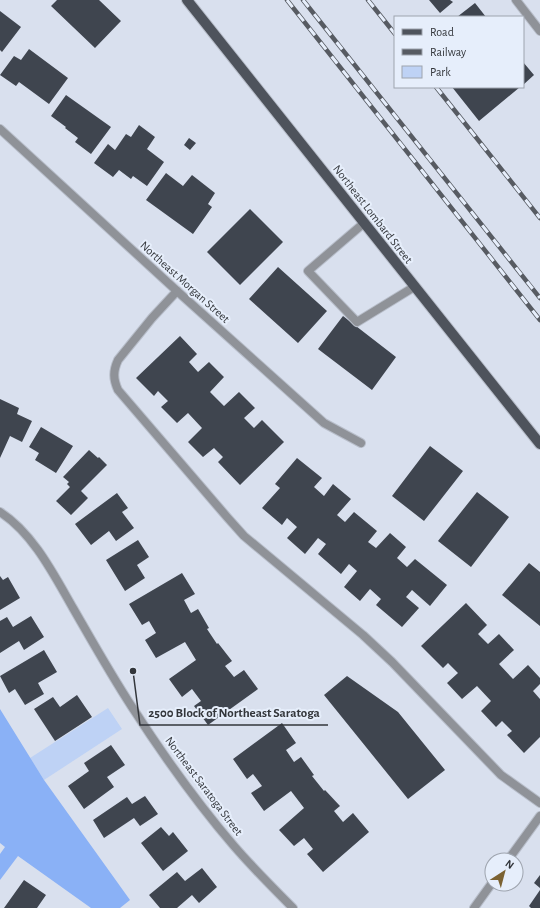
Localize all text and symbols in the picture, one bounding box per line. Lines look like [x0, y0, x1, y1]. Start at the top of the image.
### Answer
legend [394, 16, 524, 88]
text: Road [430, 26, 454, 38]
text: Railway [430, 46, 466, 59]
text: Park [430, 66, 451, 78]
street label: Northeast Lombard Street [331, 163, 415, 266]
street label: Northeast Morgan Street [138, 239, 232, 325]
callout: 2500 Block of Northeast Saratoga [140, 700, 328, 725]
text: 2500 Block of Northeast Saratoga [148, 707, 320, 720]
street label: Northeast Saratoga Street [163, 734, 245, 838]
north arrow [484, 852, 524, 892]
text: N [503, 858, 516, 871]

